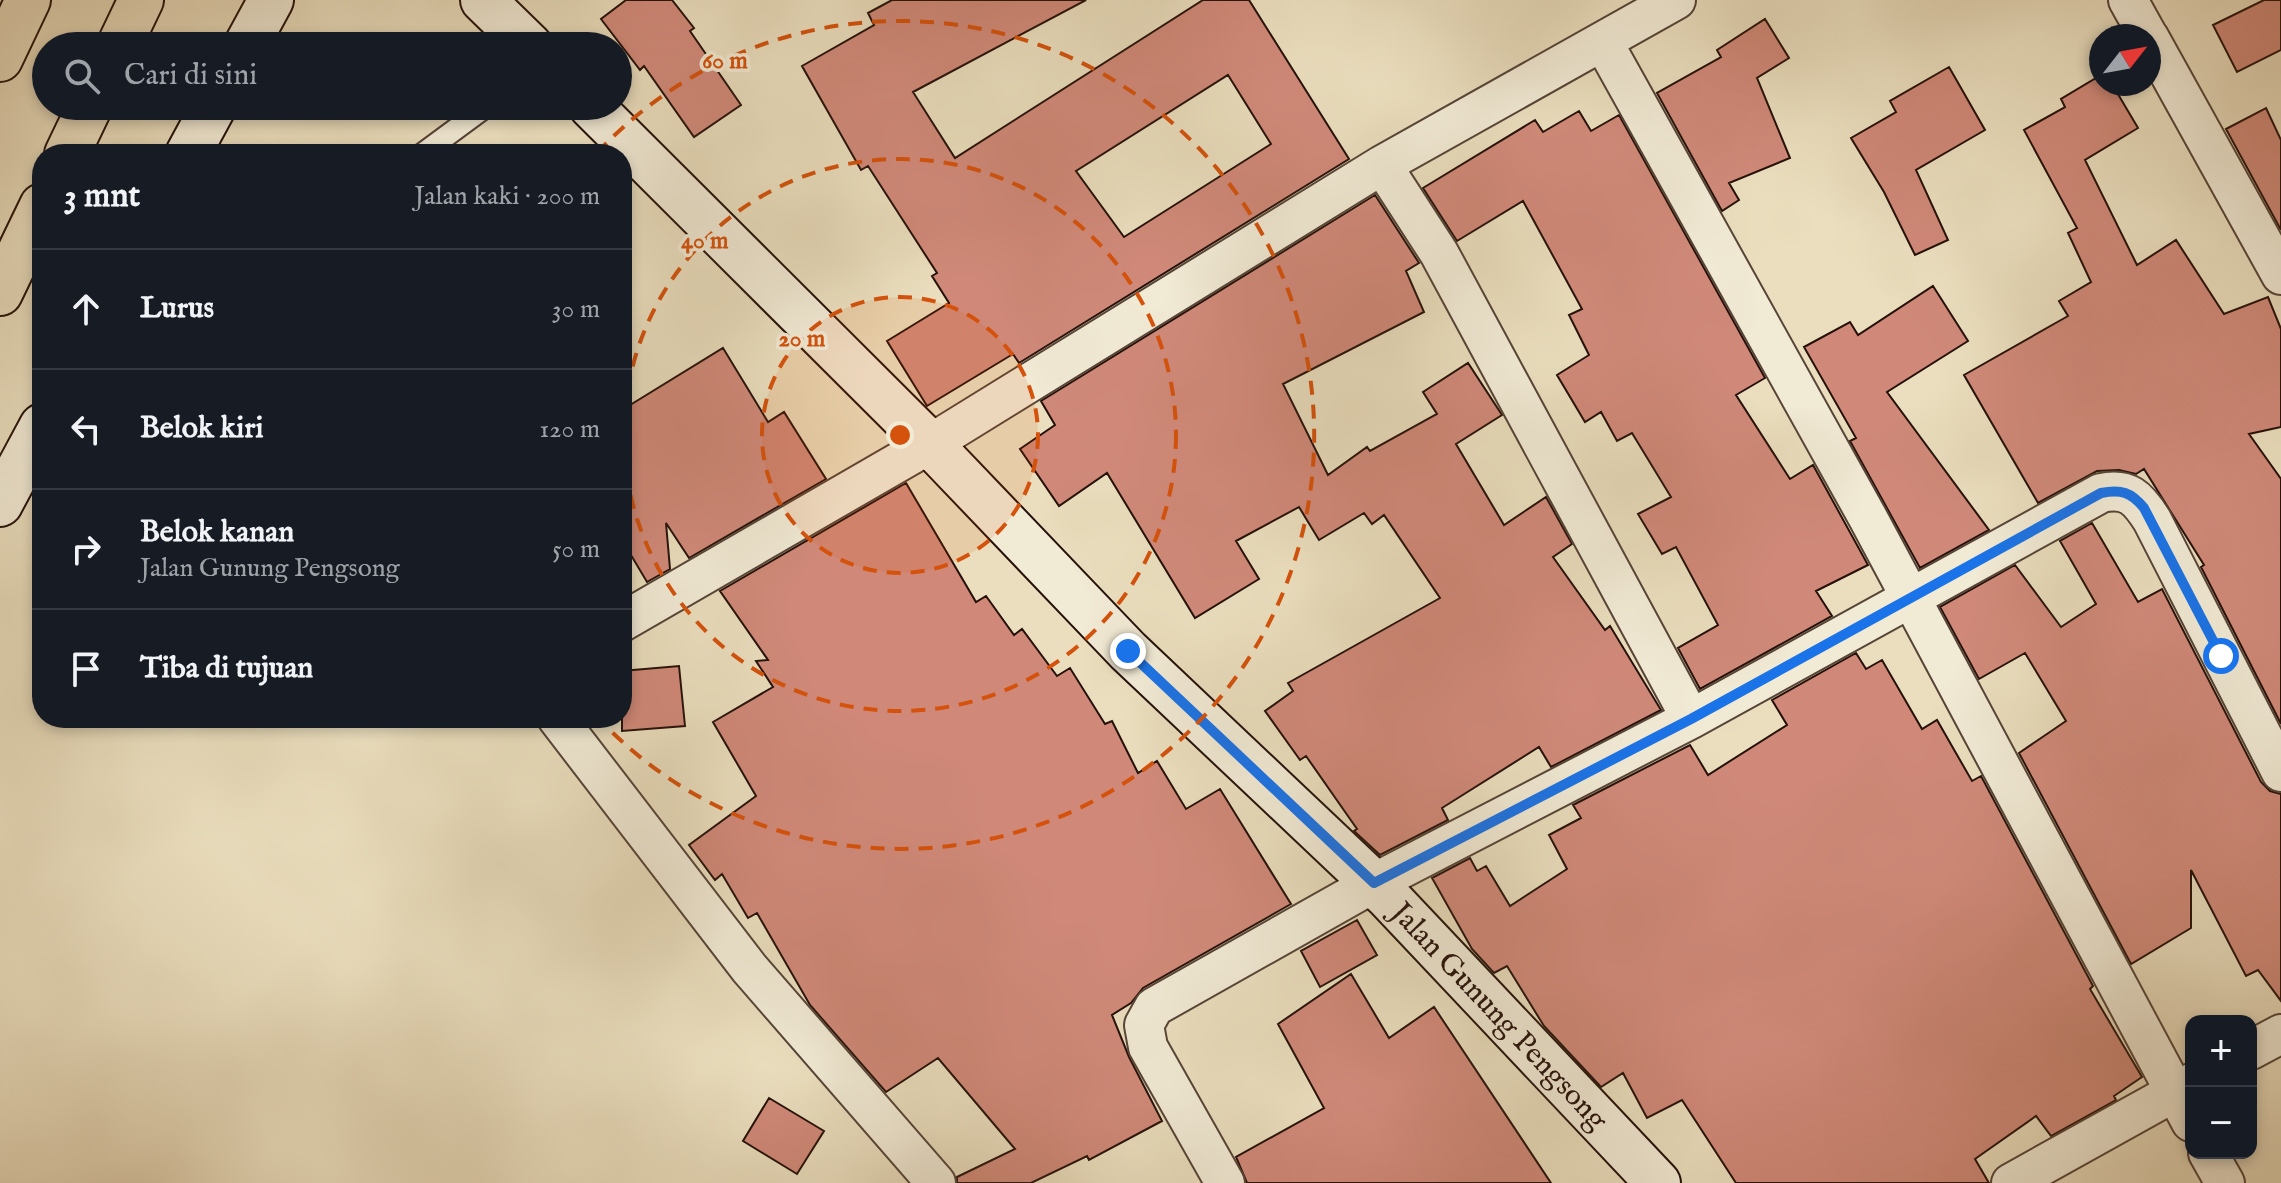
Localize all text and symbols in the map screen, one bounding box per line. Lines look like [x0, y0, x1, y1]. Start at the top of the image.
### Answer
north arrow [2089, 24, 2161, 96]
search box [32, 32, 632, 120]
text: 60 m [702, 46, 748, 77]
icon: search [60, 54, 104, 98]
text: Cari di sini [124, 57, 257, 95]
text: 3 mnt [64, 175, 140, 218]
text: Jalan kaki · 200 m [414, 180, 600, 213]
text: 40 m [681, 226, 729, 257]
icon: ahead [64, 287, 108, 331]
text: Lurus [140, 290, 214, 328]
text: 30 m [552, 293, 600, 326]
text: 20 m [779, 324, 826, 355]
icon: left [64, 407, 108, 451]
text: Belok kiri [140, 410, 263, 448]
text: 120 m [540, 413, 600, 446]
centre of rings [886, 421, 914, 449]
text: Belok kanan [140, 514, 294, 552]
icon: right [64, 527, 108, 571]
text: 50 m [552, 533, 600, 566]
text: Jalan Gunung Pengsong [140, 552, 400, 585]
route end [1110, 633, 1146, 669]
route start [2203, 638, 2239, 674]
icon: arrive [64, 647, 108, 691]
text: Tiba di tujuan [140, 650, 313, 688]
street label: Jalan Gunung Pengsong [1380, 893, 1616, 1139]
map controls [2185, 1015, 2257, 1159]
button: + [2185, 1015, 2257, 1087]
button: − [2185, 1087, 2257, 1159]

